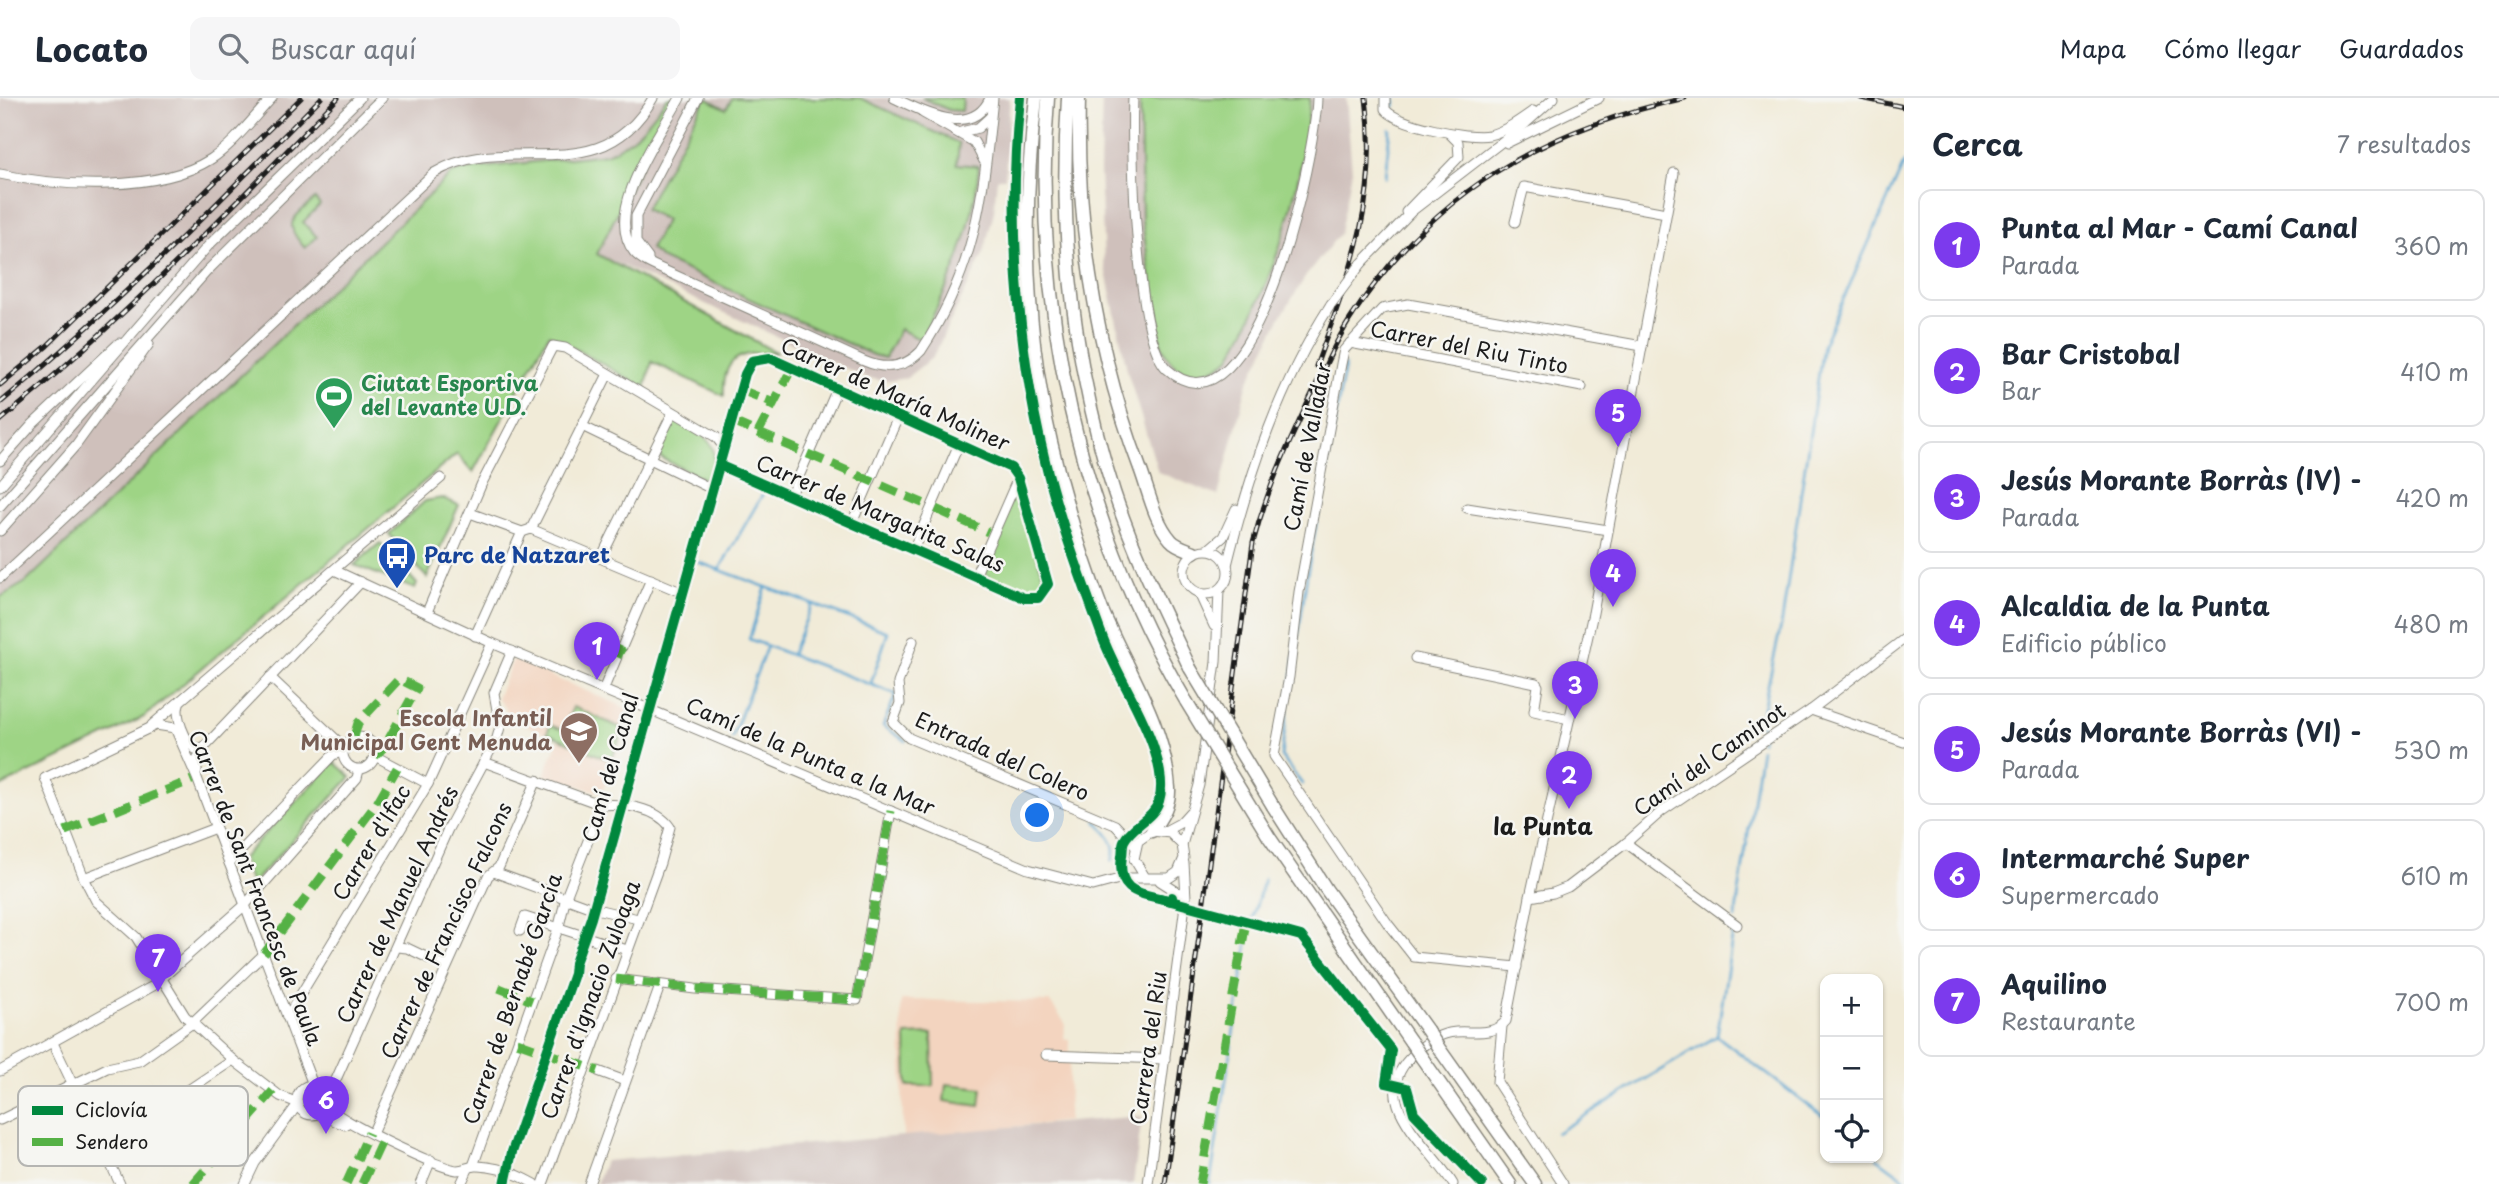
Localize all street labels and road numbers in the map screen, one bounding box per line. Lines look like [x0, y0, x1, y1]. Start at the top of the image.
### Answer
street label: Carrer del Riu Tinto [1368, 311, 1571, 381]
street label: Carrer de María Moliner [776, 328, 1016, 458]
street label: Camí de Valladar [1274, 359, 1338, 534]
street label: Carrer de Margarita Salas [751, 445, 1010, 579]
street label: Camí de la Punta a la Mar [681, 688, 941, 822]
street label: Camí del Canal [572, 689, 646, 846]
street label: Camí del Caminot [1626, 694, 1792, 823]
street label: Entrada del Colero [911, 702, 1095, 808]
street label: Carrer de Sant Francesc de Paula [182, 725, 332, 1050]
street label: Carrer d'Ifac [323, 778, 418, 906]
street label: Carrer de Manuel Andrés [327, 780, 465, 1028]
street label: Carrer de Francisco Falcons [371, 796, 519, 1064]
street label: Carrer de Bernabé García [453, 868, 569, 1128]
street label: Carrer d'Ignacio Zuloaga [531, 874, 648, 1123]
street label: Carrera del Riu [1120, 969, 1174, 1127]

